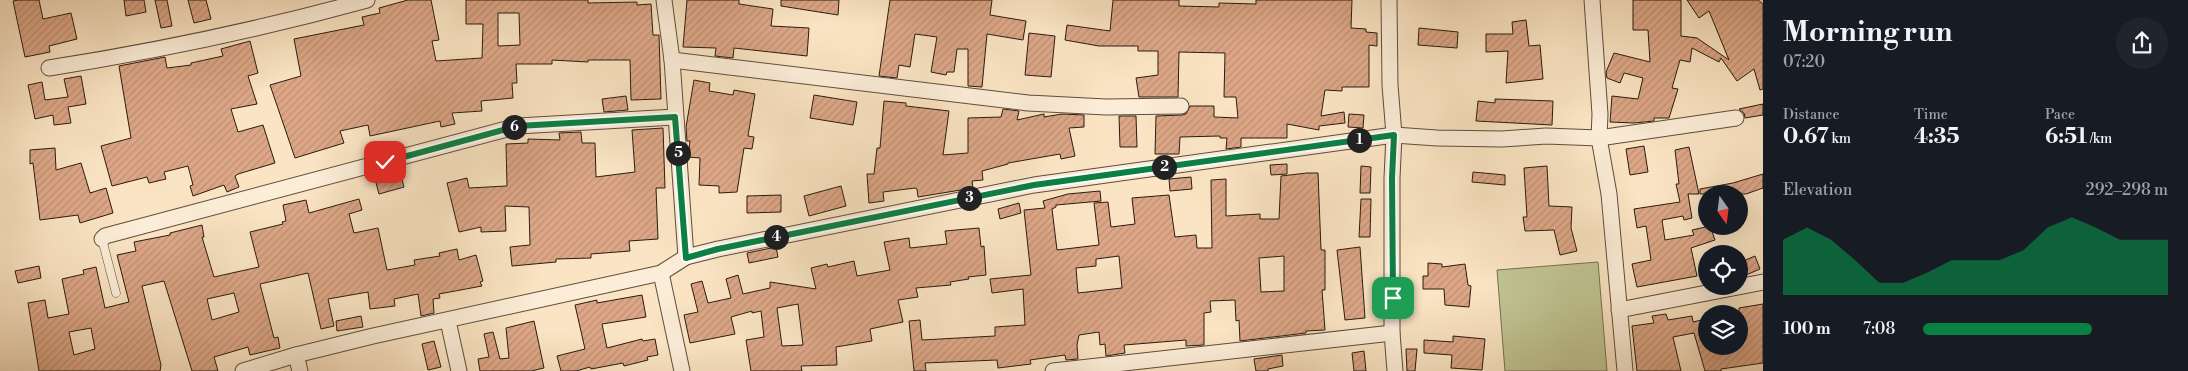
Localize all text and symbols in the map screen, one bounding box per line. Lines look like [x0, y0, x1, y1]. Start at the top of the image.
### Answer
text: Morning run [1783, 15, 1952, 50]
button: share [2116, 17, 2168, 69]
text: 07:20 [1783, 52, 1825, 72]
text: Distance [1783, 106, 1840, 124]
text: Time [1914, 106, 1948, 124]
text: Pace [2045, 106, 2075, 124]
pin: 6 [502, 114, 526, 140]
text: 6 [510, 118, 519, 136]
text: 0.67 [1783, 124, 1829, 150]
text: 4:35 [1914, 124, 1960, 150]
text: 6:51 [2045, 124, 2087, 150]
pin: 1 [1346, 128, 1372, 152]
text: km [1829, 130, 1851, 148]
text: /km [2087, 130, 2112, 148]
text: 1 [1356, 131, 1363, 149]
pin: 5 [666, 140, 690, 166]
pin [364, 141, 406, 183]
text: 5 [674, 144, 683, 162]
icon: check [371, 148, 399, 176]
pin: 2 [1152, 154, 1176, 180]
text: 2 [1160, 158, 1169, 176]
text: Elevation [1783, 180, 1852, 200]
text: 292–298 m [2086, 180, 2168, 200]
north arrow [1698, 185, 1748, 235]
map controls [1698, 185, 1748, 355]
pin: 3 [956, 186, 982, 210]
text: 3 [965, 189, 974, 207]
pin: 4 [764, 224, 788, 250]
text: 4 [772, 228, 781, 246]
button: locate [1698, 245, 1748, 295]
pin [1372, 277, 1414, 319]
icon: arrive [1379, 284, 1407, 312]
button: layers [1698, 305, 1748, 355]
text: 100 m [1783, 319, 1831, 339]
text: 7:08 [1863, 319, 1895, 339]

